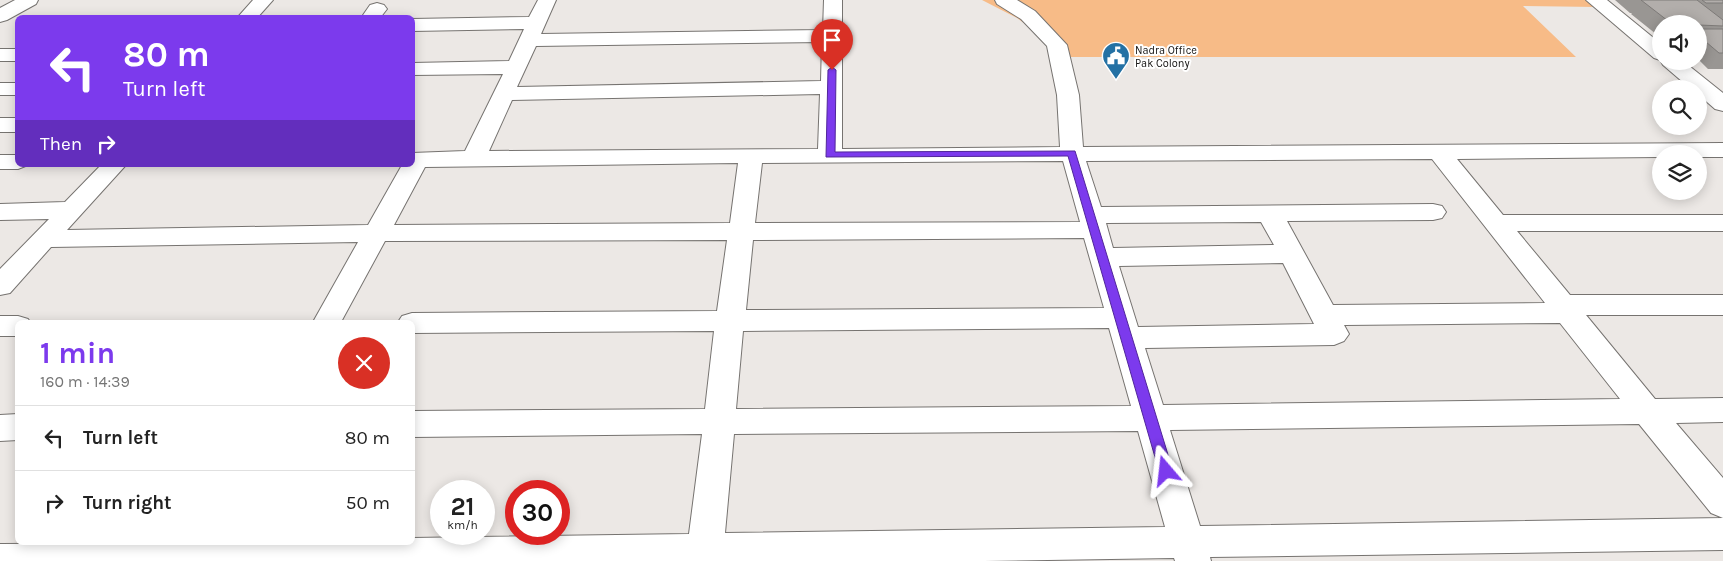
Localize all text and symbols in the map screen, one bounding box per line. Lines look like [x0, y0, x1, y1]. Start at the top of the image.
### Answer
map controls [1652, 15, 1707, 200]
button: sound [1652, 15, 1707, 70]
pin [811, 19, 853, 70]
icon: arrive [818, 26, 846, 54]
text: 80 m [123, 34, 210, 75]
icon: left [40, 35, 105, 100]
public building icon: Nadra Office Pak Colony [1101, 41, 1131, 80]
place label: Nadra Office Pak Colony [1135, 44, 1197, 70]
text: Turn left [123, 76, 206, 102]
button: search [1652, 80, 1707, 135]
icon: right [92, 130, 120, 158]
text: Then [40, 133, 82, 155]
button: layers [1652, 145, 1707, 200]
text: 1 min [40, 335, 115, 371]
button: close [338, 337, 390, 389]
text: 160 m · 14:39 [40, 372, 130, 391]
icon: left [40, 424, 68, 452]
text: Turn left [83, 427, 158, 449]
text: 80 m [345, 427, 390, 449]
position arrow [1139, 444, 1191, 496]
speed limit sign: 30 [505, 480, 570, 545]
icon: right [40, 489, 68, 517]
text: Turn right [83, 492, 172, 514]
text: 50 m [346, 492, 390, 514]
text: 21 [450, 492, 475, 521]
text: km/h [447, 518, 478, 532]

